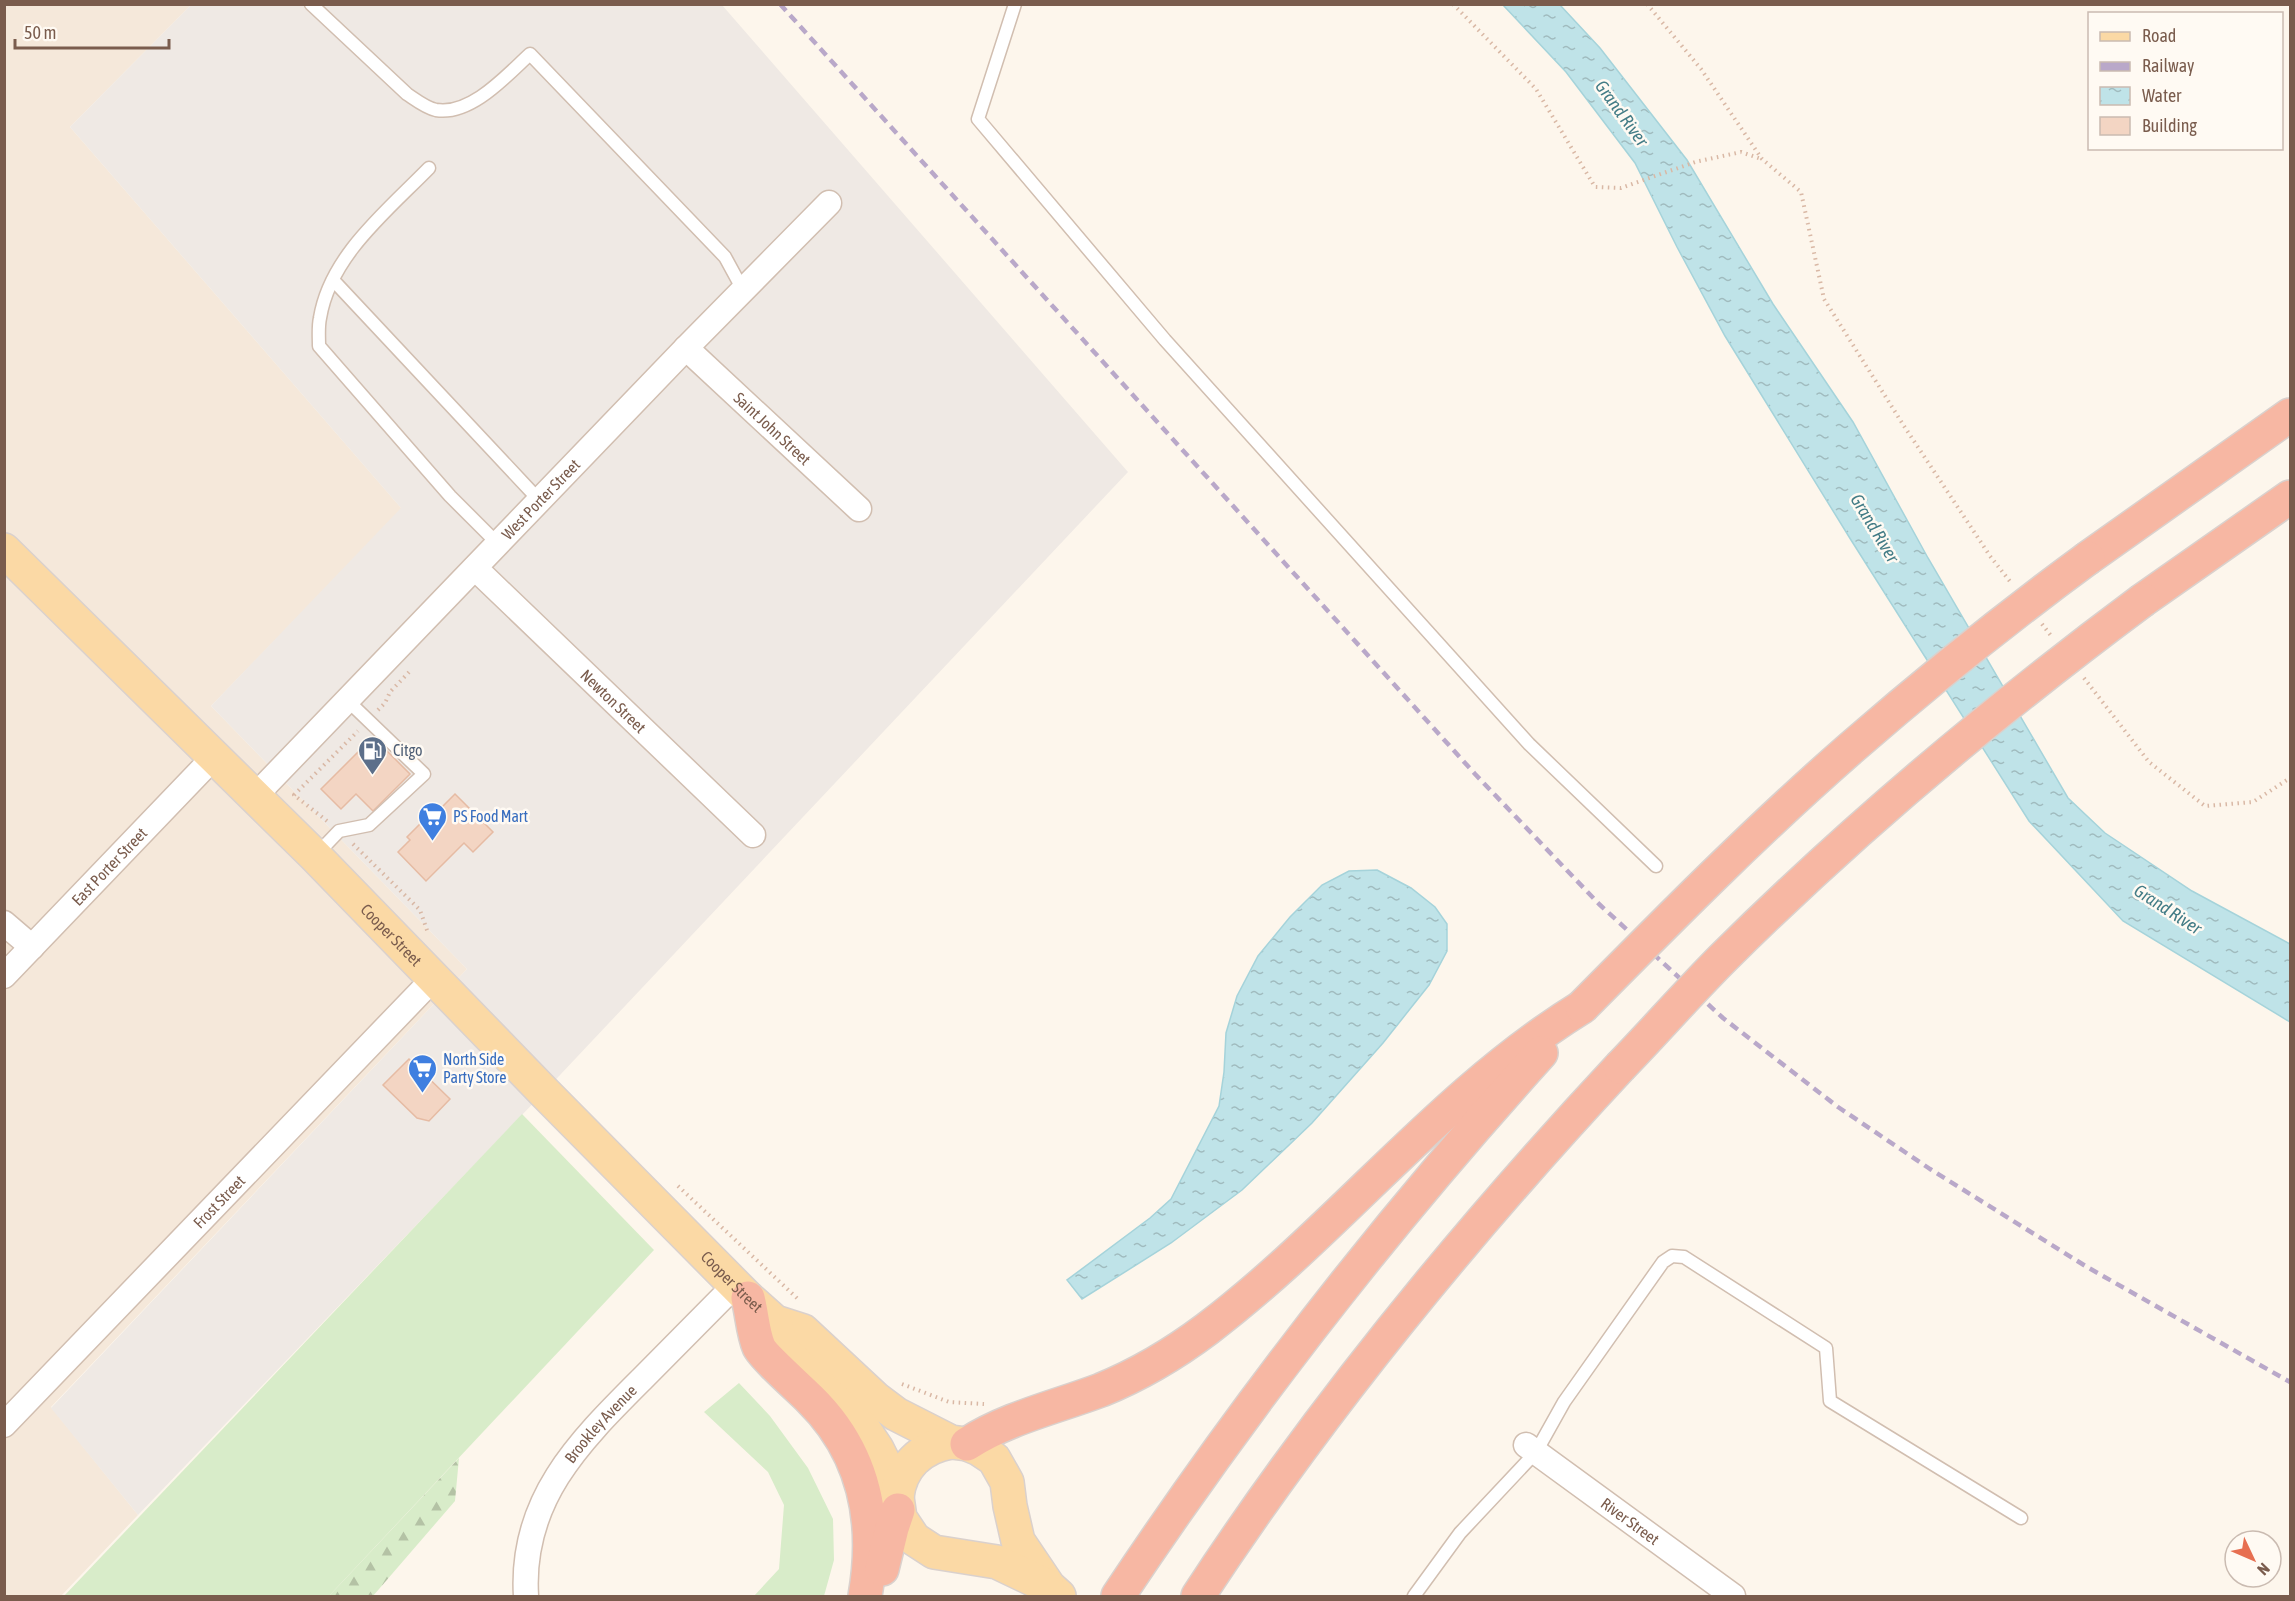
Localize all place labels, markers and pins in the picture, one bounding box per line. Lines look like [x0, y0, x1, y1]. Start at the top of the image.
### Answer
fuel station icon: Citgo [356, 734, 388, 776]
place label: Citgo [393, 741, 423, 760]
supermarket icon: PS Food Mart [416, 800, 448, 842]
place label: PS Food Mart [453, 807, 528, 825]
place label: North Side Party Store [443, 1050, 507, 1087]
supermarket icon: North Side Party Store [406, 1052, 438, 1094]

